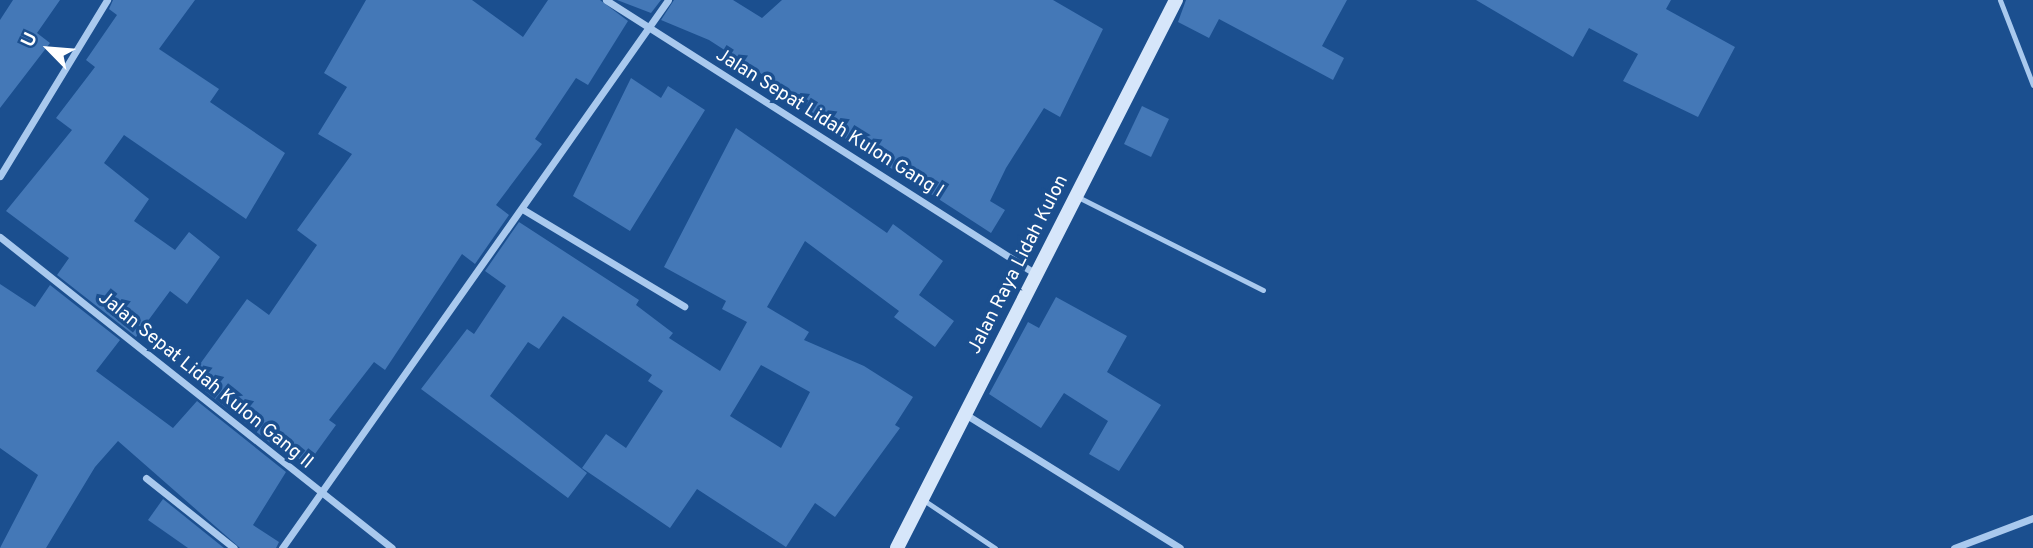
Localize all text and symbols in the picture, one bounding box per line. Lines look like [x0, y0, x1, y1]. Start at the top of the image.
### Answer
north arrow [14, 14, 84, 84]
text: U [16, 29, 44, 51]
street label: Jalan Sepat Lidah Kulon Gang I [711, 44, 947, 204]
street label: Jalan Raya Lidah Kulon [964, 172, 1074, 358]
street label: Jalan Sepat Lidah Kulon Gang II [93, 287, 317, 475]

